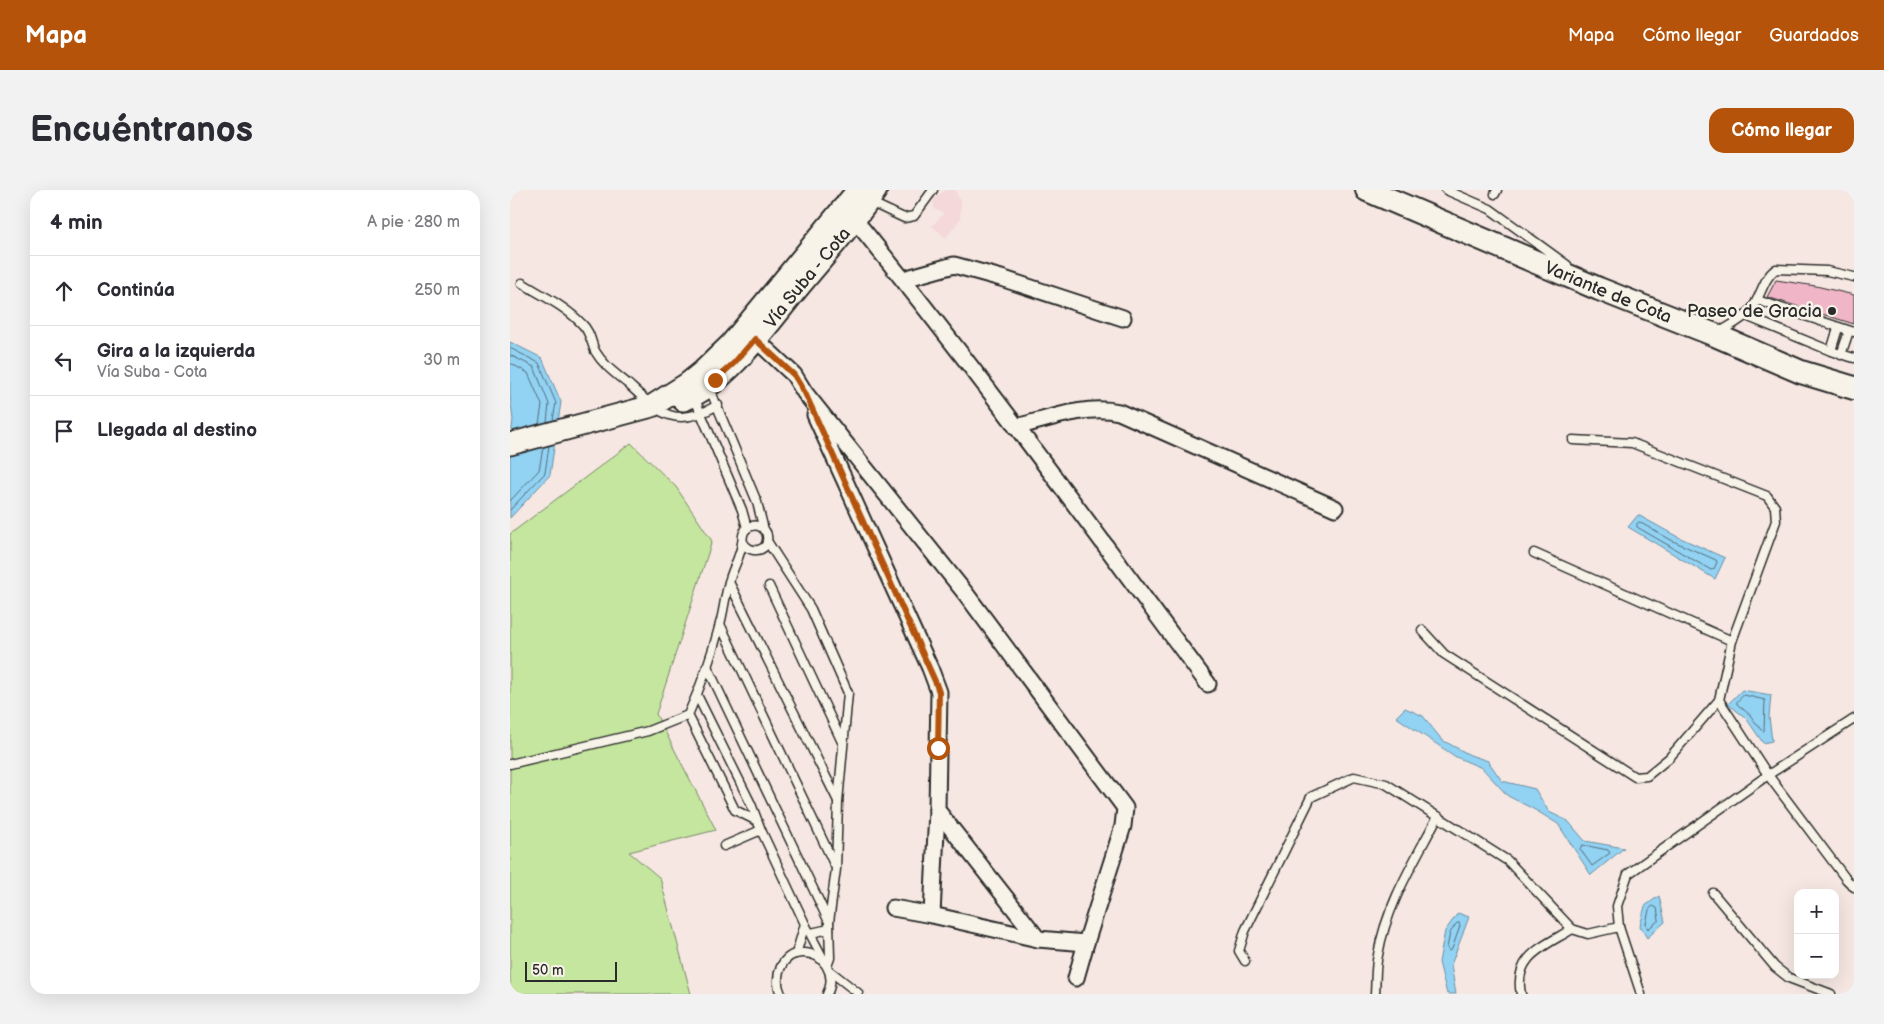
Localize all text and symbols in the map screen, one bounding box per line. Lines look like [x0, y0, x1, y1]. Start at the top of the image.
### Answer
text: Mapa [25, 21, 87, 50]
text: Mapa [1568, 25, 1614, 46]
text: Cómo llegar [1642, 25, 1741, 46]
text: Guardados [1769, 25, 1859, 46]
button: Cómo llegar [1709, 108, 1854, 153]
text: Encuéntranos [30, 109, 253, 152]
text: 4 min [50, 210, 103, 235]
text: A pie · 280 m [367, 213, 460, 232]
street label: Vía Suba - Cota [760, 223, 855, 333]
street label: Variante de Cota [1541, 257, 1675, 328]
icon: ahead [50, 277, 78, 305]
text: Continúa [97, 279, 175, 302]
text: 250 m [414, 281, 460, 300]
place label: Paseo de Gracia [1687, 301, 1822, 322]
marker: Paseo de Gracia [1826, 305, 1838, 317]
text: Gira a la izquierda [97, 340, 255, 363]
icon: left [50, 347, 78, 375]
text: 30 m [423, 351, 460, 370]
text: Vía Suba - Cota [97, 363, 207, 382]
route end [704, 369, 727, 392]
icon: arrive [50, 417, 78, 445]
text: Llegada al destino [97, 419, 257, 442]
route start [927, 737, 950, 760]
map controls [1794, 889, 1839, 979]
button: + [1794, 889, 1839, 934]
button: − [1794, 934, 1839, 979]
scale bar [525, 959, 618, 982]
text: 50 m [532, 962, 564, 979]

